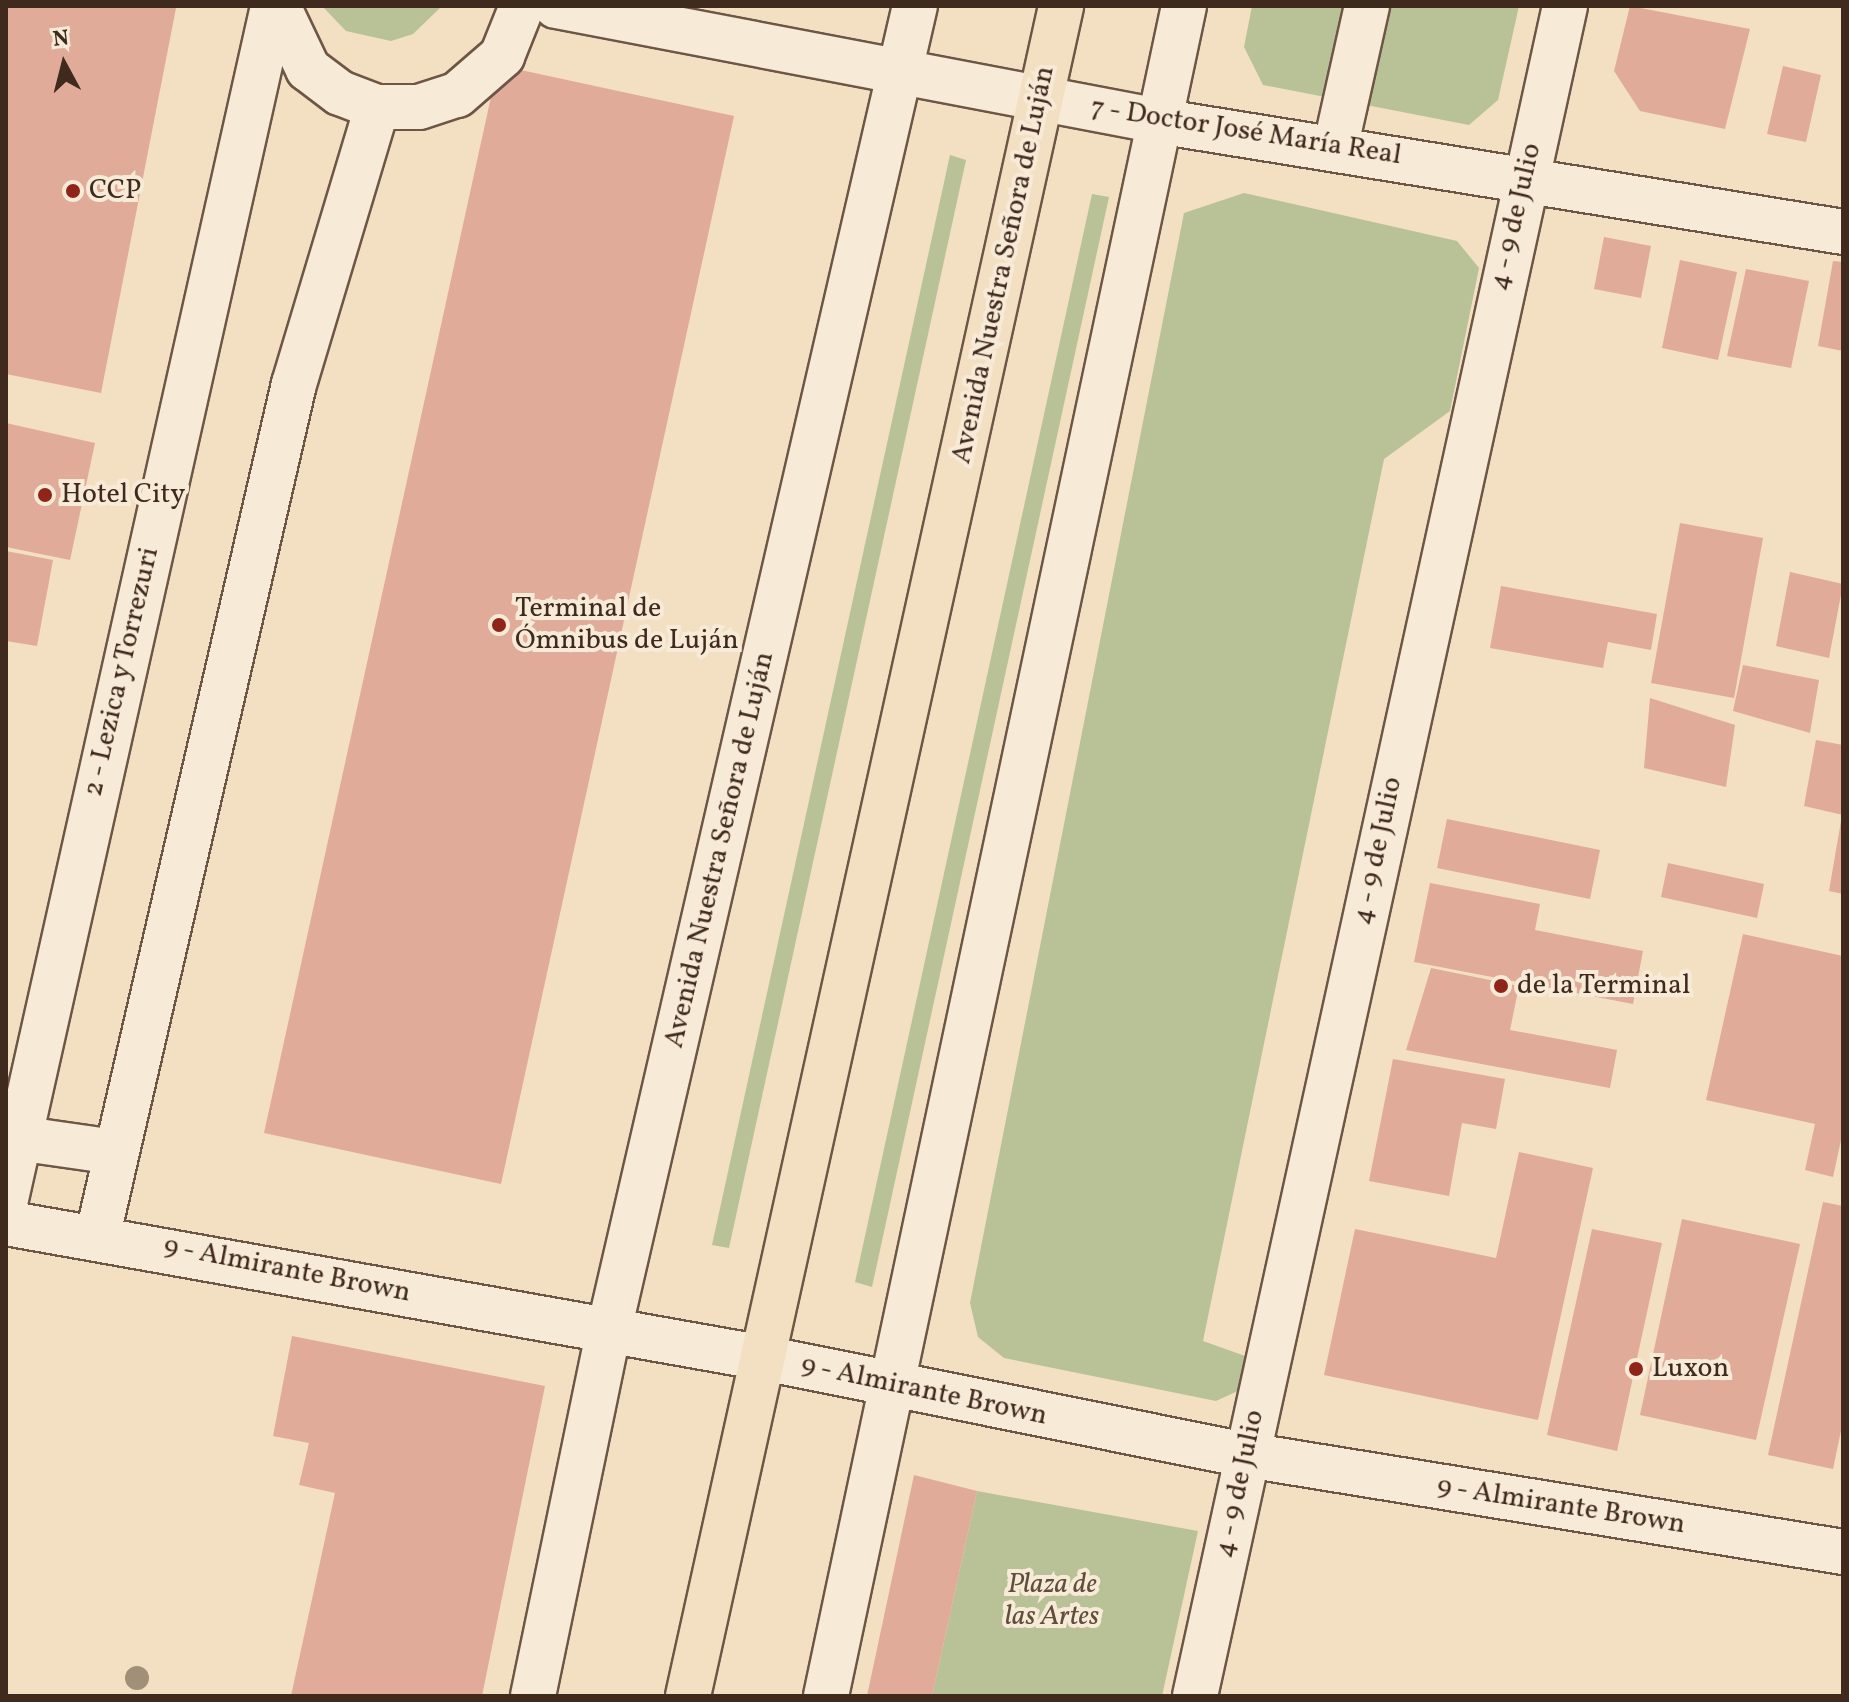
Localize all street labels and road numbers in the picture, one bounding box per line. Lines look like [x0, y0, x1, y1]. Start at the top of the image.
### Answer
street label: Avenida Nuestra Señora de Luján [945, 63, 1063, 467]
street label: 7 - Doctor José María Real [1088, 91, 1404, 173]
street label: 4 - 9 de Julio [1483, 140, 1549, 294]
street label: 2 - Lezica y Torrezuri [77, 542, 167, 802]
street label: Avenida Nuestra Señora de Luján [658, 649, 782, 1051]
street label: 4 - 9 de Julio [1346, 774, 1410, 928]
street label: 9 - Almirante Brown [160, 1229, 414, 1311]
street label: 9 - Almirante Brown [797, 1348, 1051, 1434]
street label: 4 - 9 de Julio [1208, 1407, 1272, 1561]
street label: 9 - Almirante Brown [1434, 1470, 1688, 1542]

